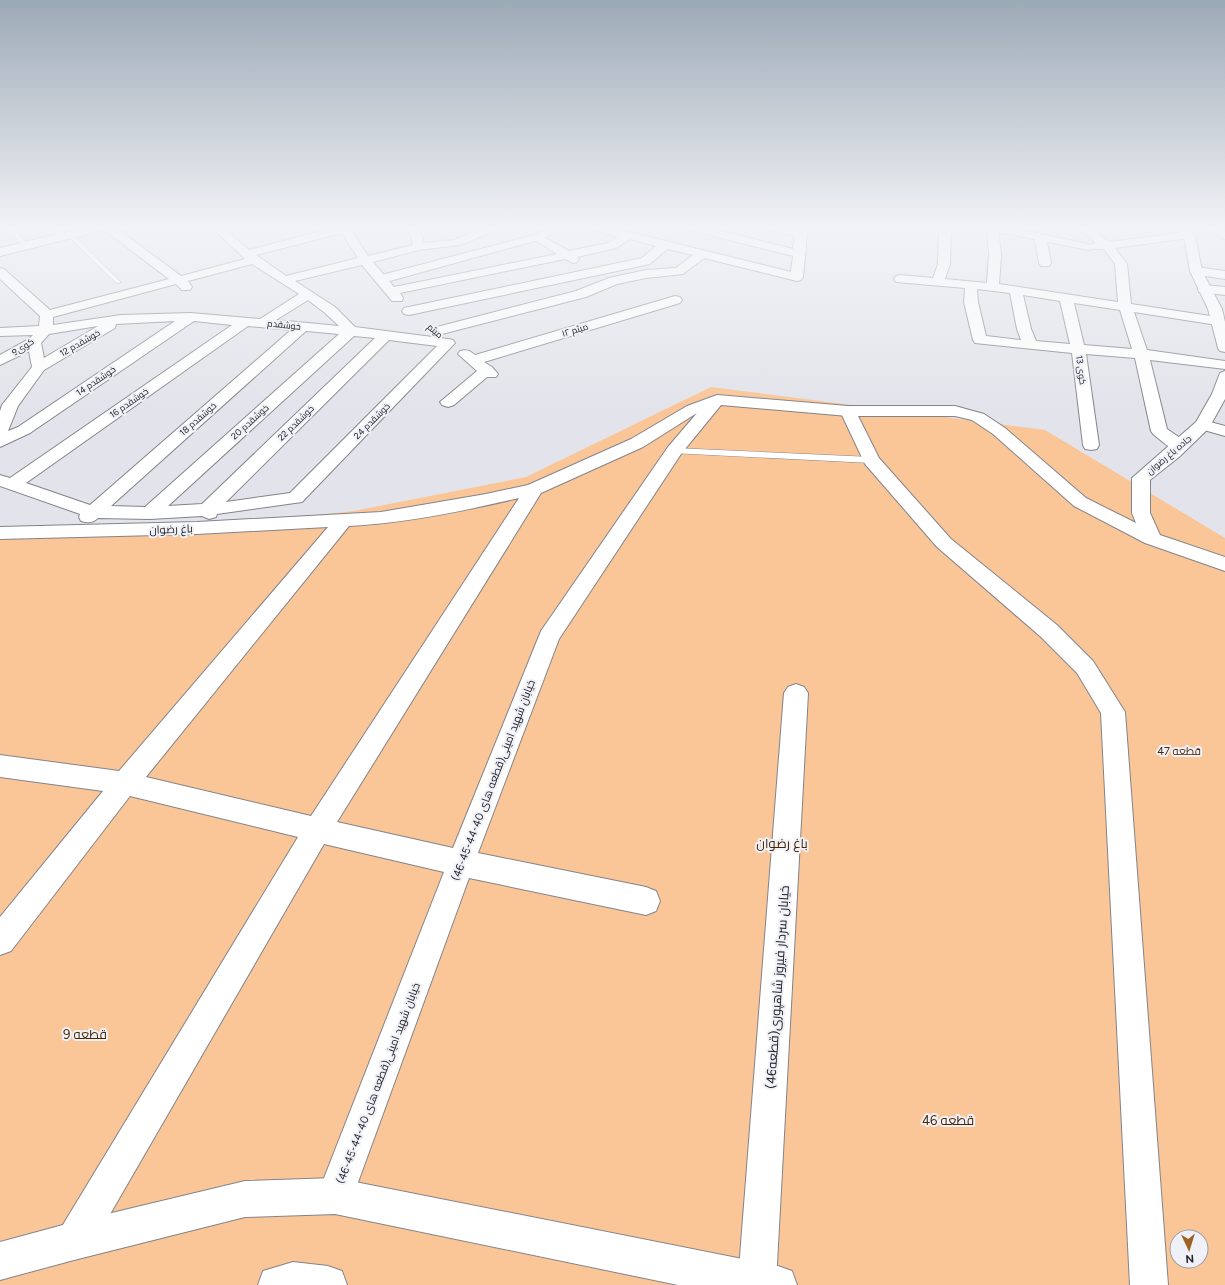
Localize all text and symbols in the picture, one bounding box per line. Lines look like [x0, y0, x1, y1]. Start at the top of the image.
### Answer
street label: خوشقدم [267, 317, 301, 333]
street label: ۱۲ میثم [560, 320, 590, 340]
street label: میثم [425, 321, 446, 341]
street label: خوشقدم 12 [58, 327, 102, 359]
street label: کوی9 [10, 335, 36, 358]
street label: کوی 13 [1074, 354, 1089, 385]
street label: خوشقدم 14 [74, 363, 118, 399]
street label: خوشقدم 16 [107, 385, 151, 421]
street label: خوشقدم 18 [177, 400, 219, 438]
street label: خوشقدم 24 [351, 400, 393, 442]
street label: خوشقدم 20 [229, 402, 271, 442]
street label: خوشقدم 22 [275, 403, 317, 443]
street label: جاده باغ رضوان [1144, 433, 1194, 477]
street label: باغ رضوان [149, 522, 193, 538]
street label: خیابان شهید امینی(قطعه های 40-44-45-46) [449, 678, 538, 882]
park label: قطعه 47 [1157, 745, 1201, 758]
park label: باغ رضوان [756, 836, 808, 852]
street label: خیابان سردار فیروز شاهپوری(قطعه46) [763, 885, 793, 1089]
street label: خیابان شهید امینی(قطعه های 40-44-45-46) [334, 981, 423, 1185]
park label: قطعه 9 [63, 1027, 107, 1042]
park label: قطعه 46 [922, 1113, 974, 1128]
north arrow [1169, 1229, 1209, 1269]
text: N [1185, 1252, 1194, 1265]

